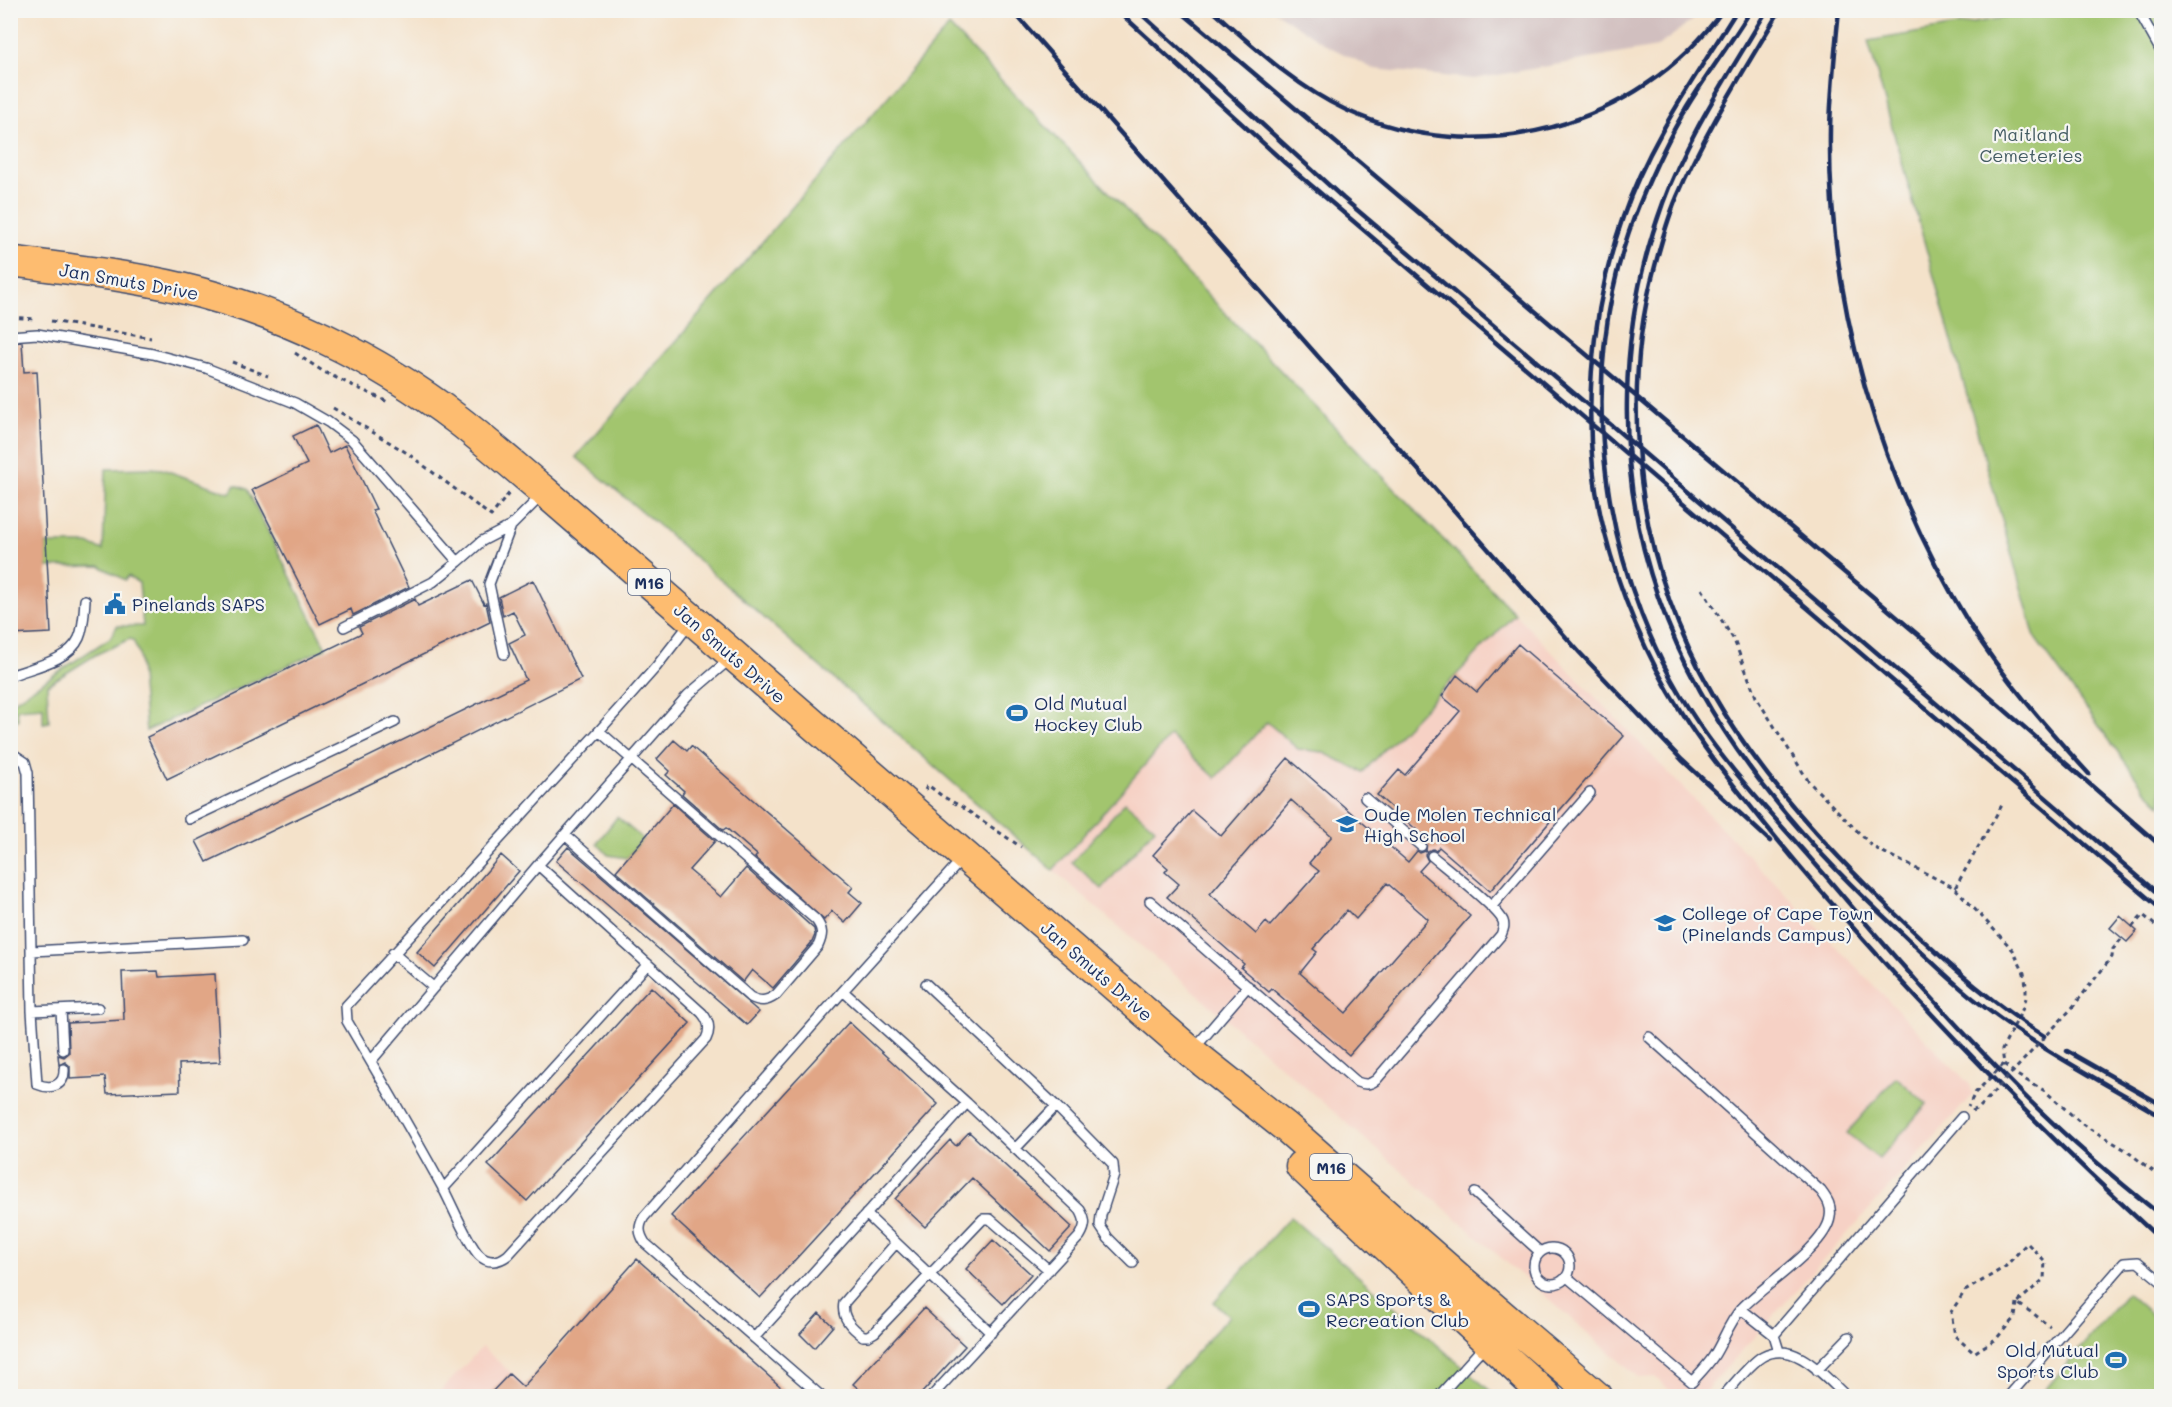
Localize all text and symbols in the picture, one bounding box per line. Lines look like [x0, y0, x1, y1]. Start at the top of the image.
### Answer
park label: Maitland Cemeteries [1980, 122, 2082, 167]
street label: Jan Smuts Drive [57, 257, 201, 305]
road number: M16 [628, 569, 670, 595]
public building icon: Pinelands SAPS [103, 592, 127, 616]
place label: Pinelands SAPS [132, 592, 265, 616]
street label: Jan Smuts Drive [669, 598, 791, 708]
place label: Old Mutual Hockey Club [1034, 691, 1143, 736]
sports icon: Old Mutual Hockey Club [1005, 701, 1029, 725]
place label: Oude Molen Technical High School [1364, 802, 1557, 847]
school or university icon: Oude Molen Technical High School [1335, 812, 1359, 836]
place label: College of Cape Town (Pinelands Campus) [1682, 901, 1873, 946]
school or university icon: College of Cape Town (Pinelands Campus) [1653, 911, 1677, 935]
street label: Jan Smuts Drive [1036, 916, 1158, 1026]
road number: M16 [1310, 1154, 1352, 1180]
place label: SAPS Sports & Recreation Club [1326, 1287, 1469, 1332]
sports icon: SAPS Sports & Recreation Club [1297, 1297, 1321, 1321]
place label: Old Mutual Sports Club [1997, 1338, 2099, 1383]
sports icon: Old Mutual Sports Club [2104, 1348, 2128, 1372]

